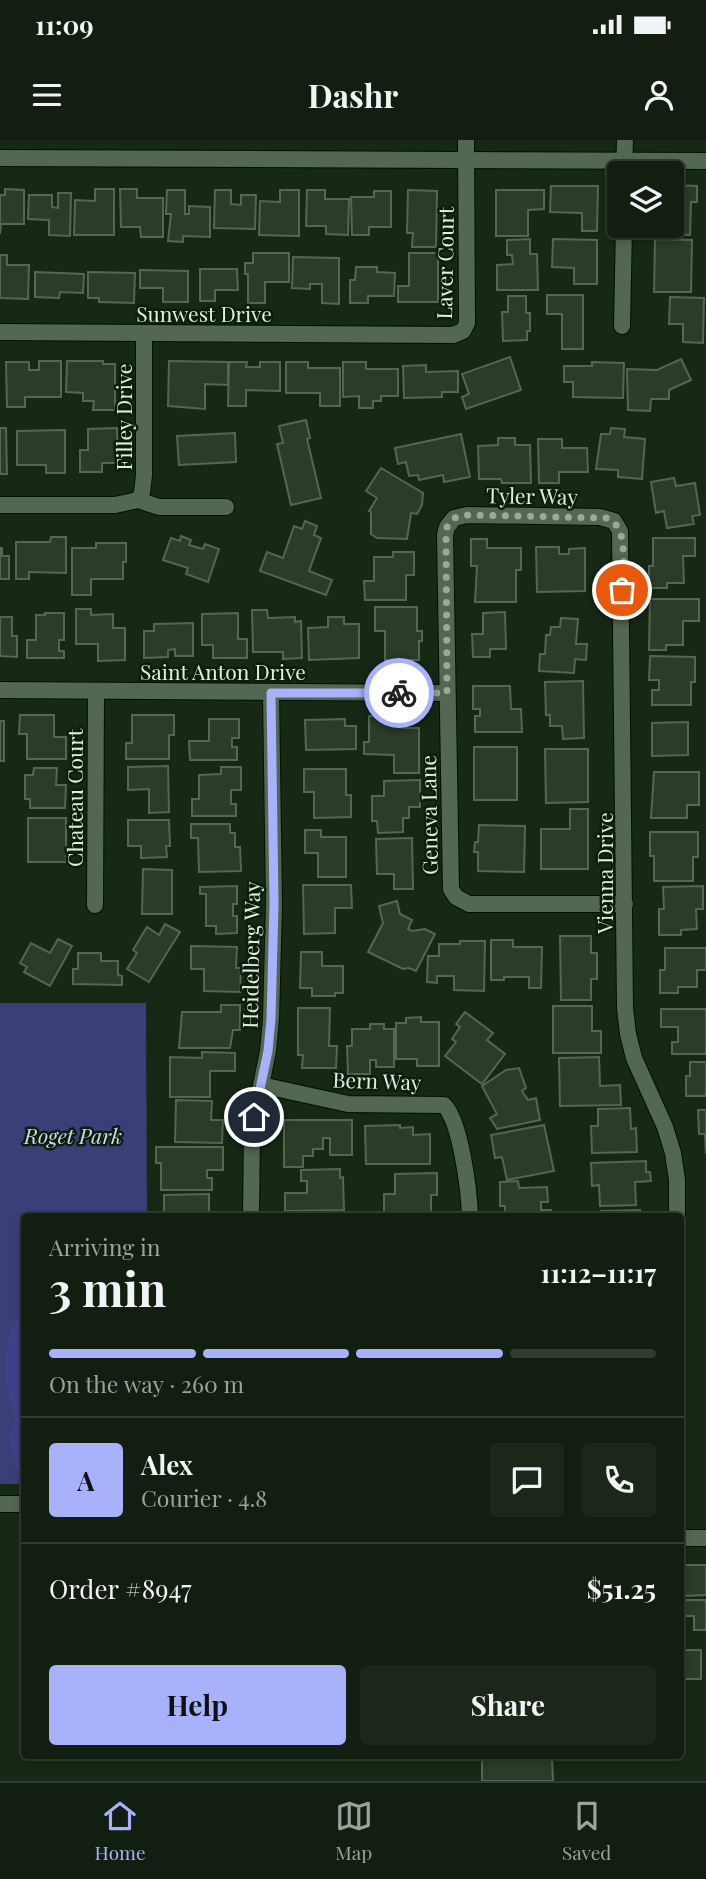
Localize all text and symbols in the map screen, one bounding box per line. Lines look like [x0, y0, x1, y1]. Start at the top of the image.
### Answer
text: 11:09 [35, 7, 94, 42]
text: Dashr [308, 73, 398, 116]
icon: menu [28, 76, 66, 114]
icon: person [640, 76, 678, 114]
map controls [607, 161, 684, 238]
button: layers [607, 161, 684, 238]
street label: Laver Court [429, 206, 459, 319]
street label: Sunwest Drive [136, 299, 272, 327]
street label: Filley Drive [109, 364, 137, 470]
street label: Tyler Way [486, 480, 579, 510]
pin [592, 560, 652, 620]
icon: bag [603, 571, 641, 609]
street label: Saint Anton Drive [140, 657, 306, 685]
courier [364, 658, 434, 728]
icon: bike [380, 674, 418, 712]
street label: Chateau Court [60, 728, 88, 867]
street label: Geneva Lane [413, 755, 443, 875]
street label: Vienna Drive [590, 812, 618, 935]
street label: Heidelberg Way [235, 881, 265, 1029]
street label: Bern Way [332, 1064, 422, 1096]
pin [224, 1087, 284, 1147]
icon: home [235, 1098, 273, 1136]
park label: Roget Park [23, 1121, 122, 1149]
text: Arriving in [49, 1231, 161, 1262]
text: 11:12–11:17 [540, 1255, 656, 1290]
text: 3 min [49, 1257, 166, 1319]
text: On the way · 260 m [49, 1368, 244, 1399]
button: chat [490, 1443, 564, 1517]
button: phone [582, 1443, 656, 1517]
text: Alex [141, 1447, 193, 1482]
text: A [77, 1463, 95, 1498]
text: Courier · 4.8 [141, 1482, 267, 1513]
text: Order #8947 [49, 1571, 191, 1606]
text: $51.25 [587, 1571, 656, 1606]
button: Help [49, 1665, 346, 1745]
button: Share [360, 1665, 656, 1745]
tab: Home [95, 1797, 146, 1865]
tab: Map [335, 1797, 373, 1865]
tab: Saved [562, 1797, 611, 1865]

